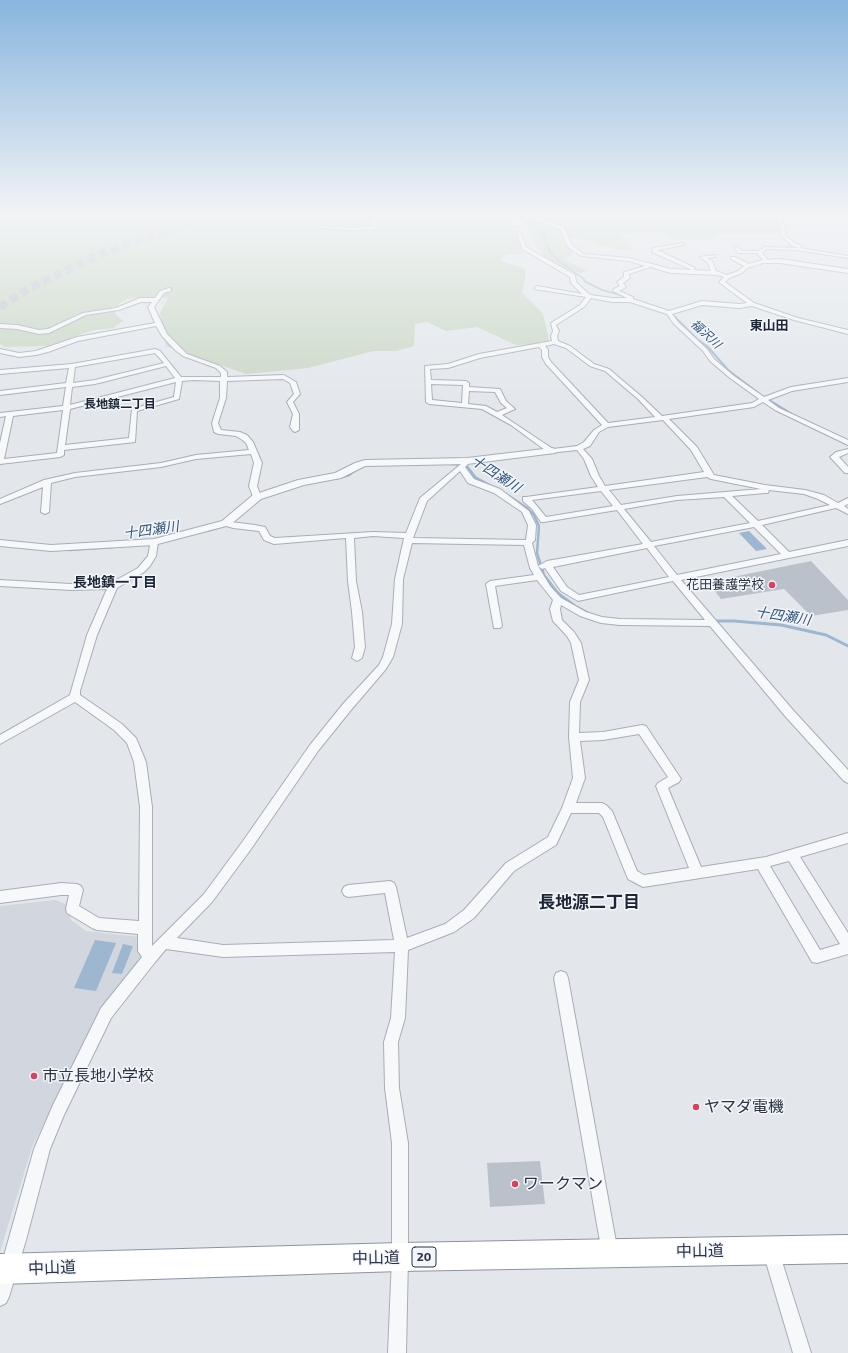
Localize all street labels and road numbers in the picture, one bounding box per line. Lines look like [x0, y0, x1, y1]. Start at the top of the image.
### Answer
street label: 中山道 [676, 1241, 724, 1261]
road number: 20 [412, 1247, 436, 1267]
street label: 中山道 [352, 1248, 400, 1268]
street label: 中山道 [28, 1258, 76, 1278]

